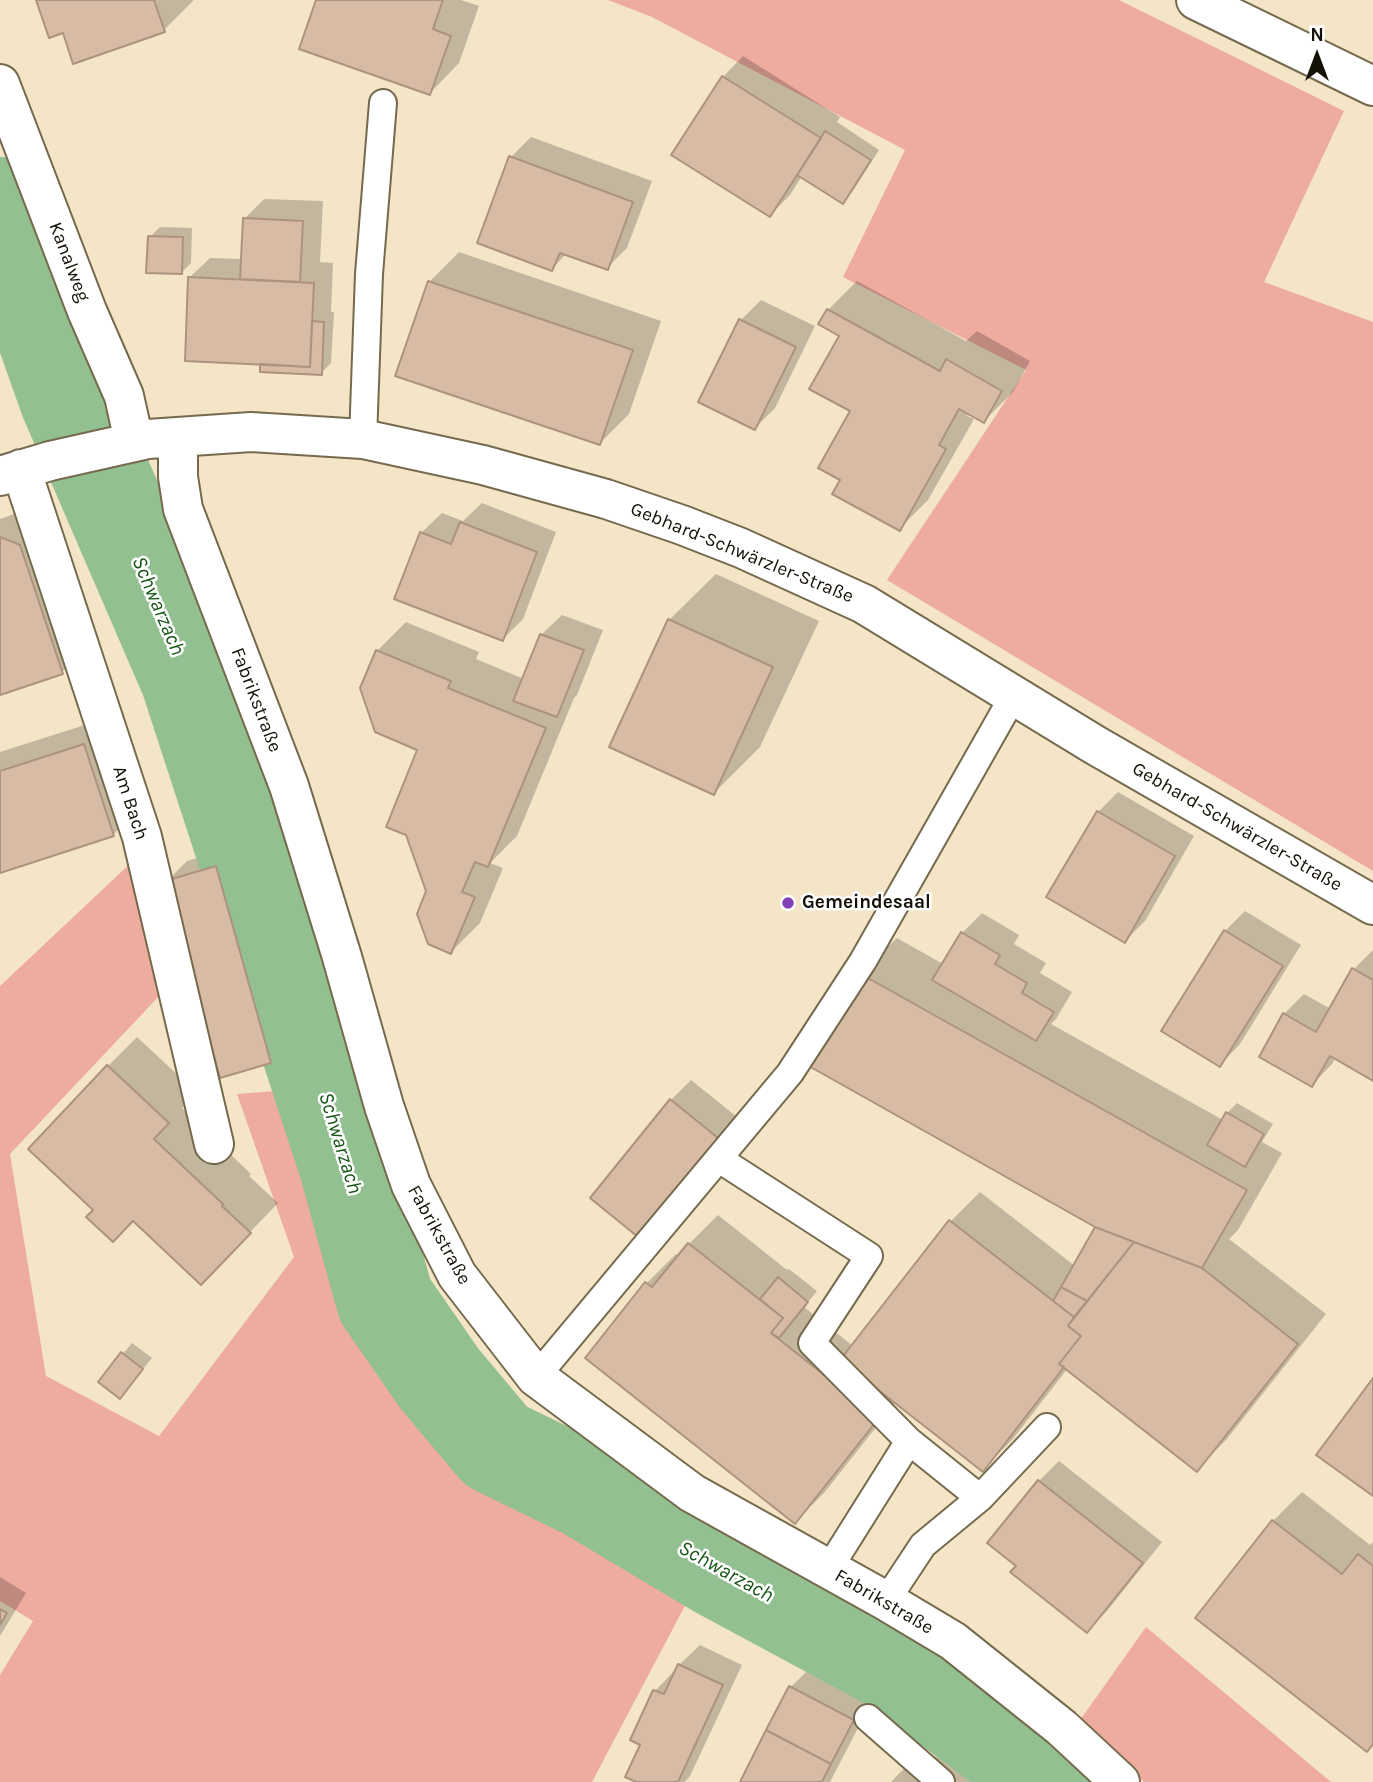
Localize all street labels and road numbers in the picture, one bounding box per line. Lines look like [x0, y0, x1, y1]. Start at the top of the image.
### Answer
street label: Kanalweg [43, 219, 95, 305]
street label: Gebhard-Schwärzler-Straße [627, 498, 857, 608]
street label: Fabrikstraße [226, 644, 286, 756]
street label: Gebhard-Schwärzler-Straße [1128, 757, 1346, 897]
street label: Am Bach [107, 763, 153, 843]
street label: Fabrikstraße [402, 1181, 476, 1289]
street label: Fabrikstraße [831, 1565, 937, 1639]

